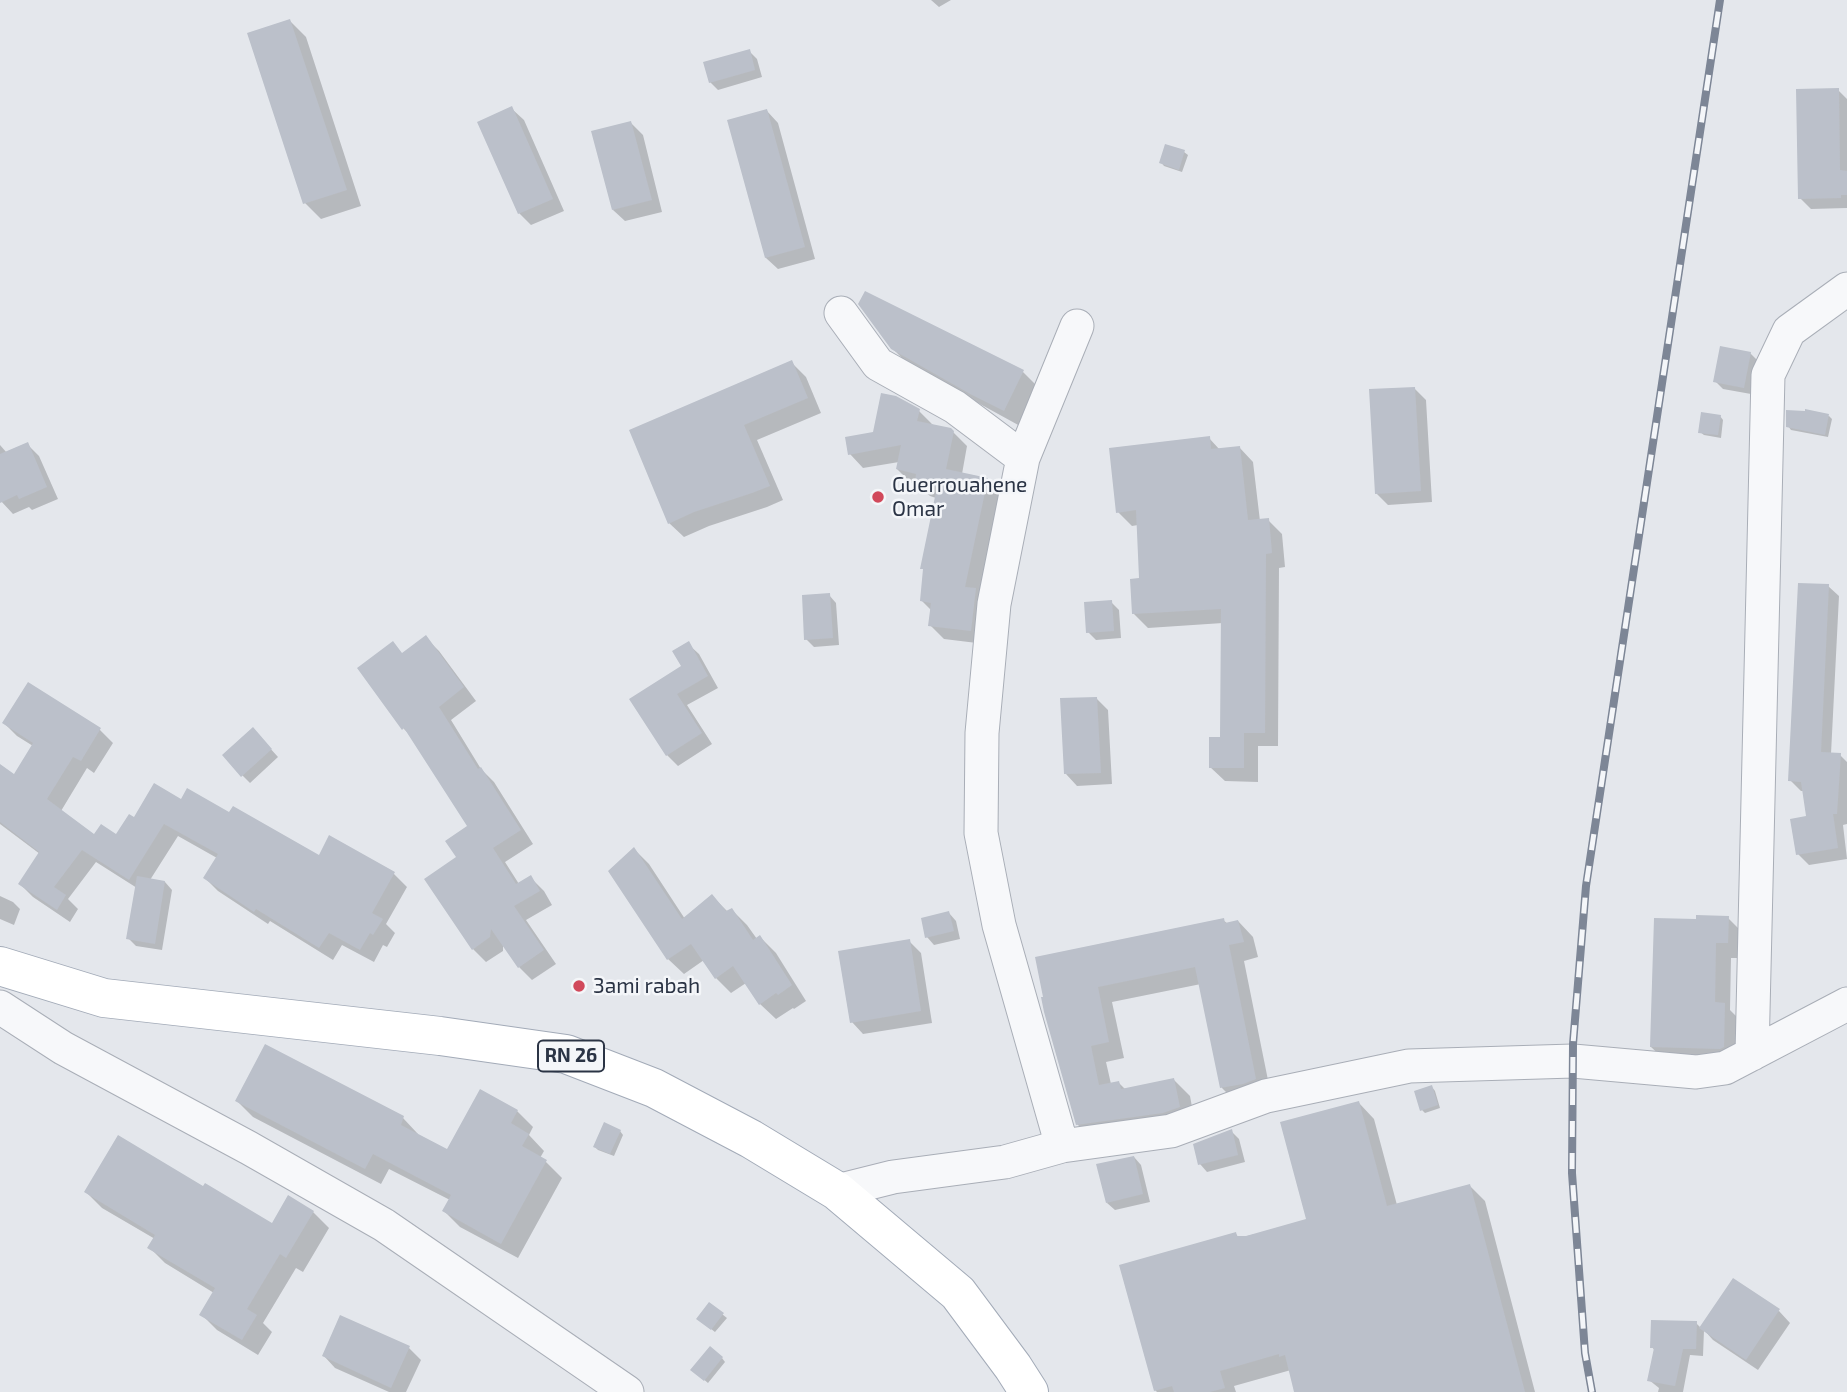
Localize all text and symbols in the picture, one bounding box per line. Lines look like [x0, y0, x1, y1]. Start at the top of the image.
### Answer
place label: Guerrouahene Omar [892, 472, 1027, 522]
marker: Guerrouahene Omar [870, 489, 886, 505]
place label: 3ami rabah [593, 973, 700, 999]
marker: 3ami rabah [571, 978, 587, 994]
road number: RN 26 [538, 1040, 604, 1072]

